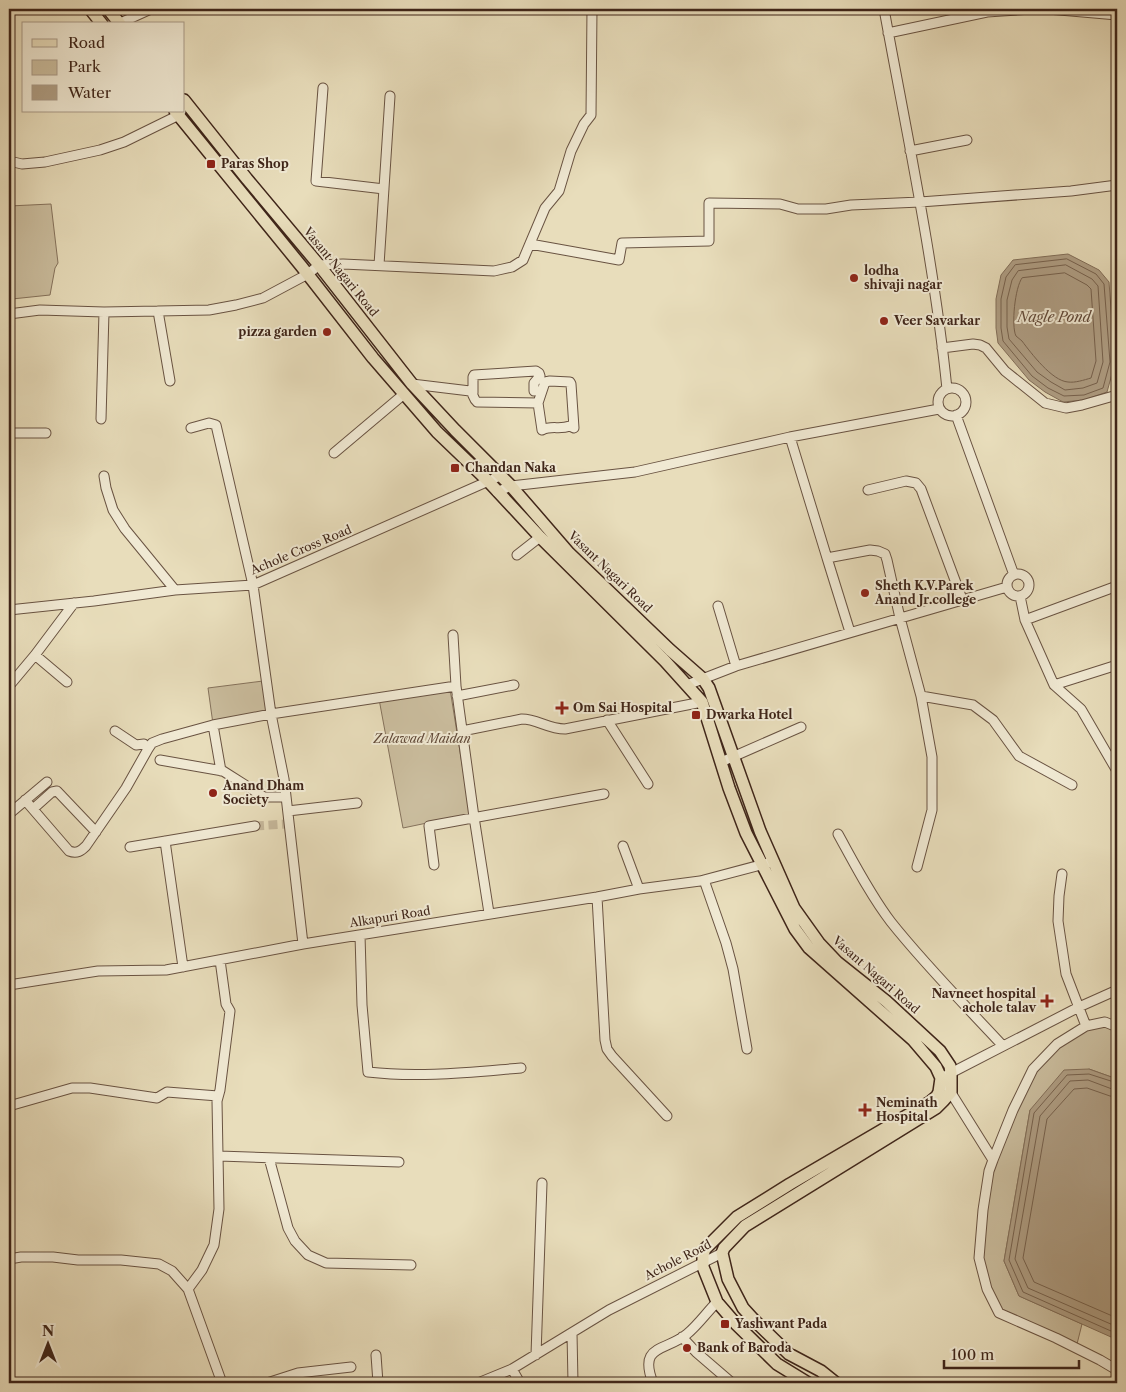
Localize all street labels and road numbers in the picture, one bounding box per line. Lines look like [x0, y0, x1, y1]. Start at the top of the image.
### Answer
street label: Vasant Nagari Road [300, 223, 382, 320]
street label: Achole Cross Road [247, 521, 354, 578]
street label: Vasant Nagari Road [565, 527, 656, 616]
street label: Alkapuri Road [347, 903, 432, 930]
street label: Vasant Nagari Road [829, 932, 923, 1017]
street label: Achole Road [641, 1236, 714, 1283]

